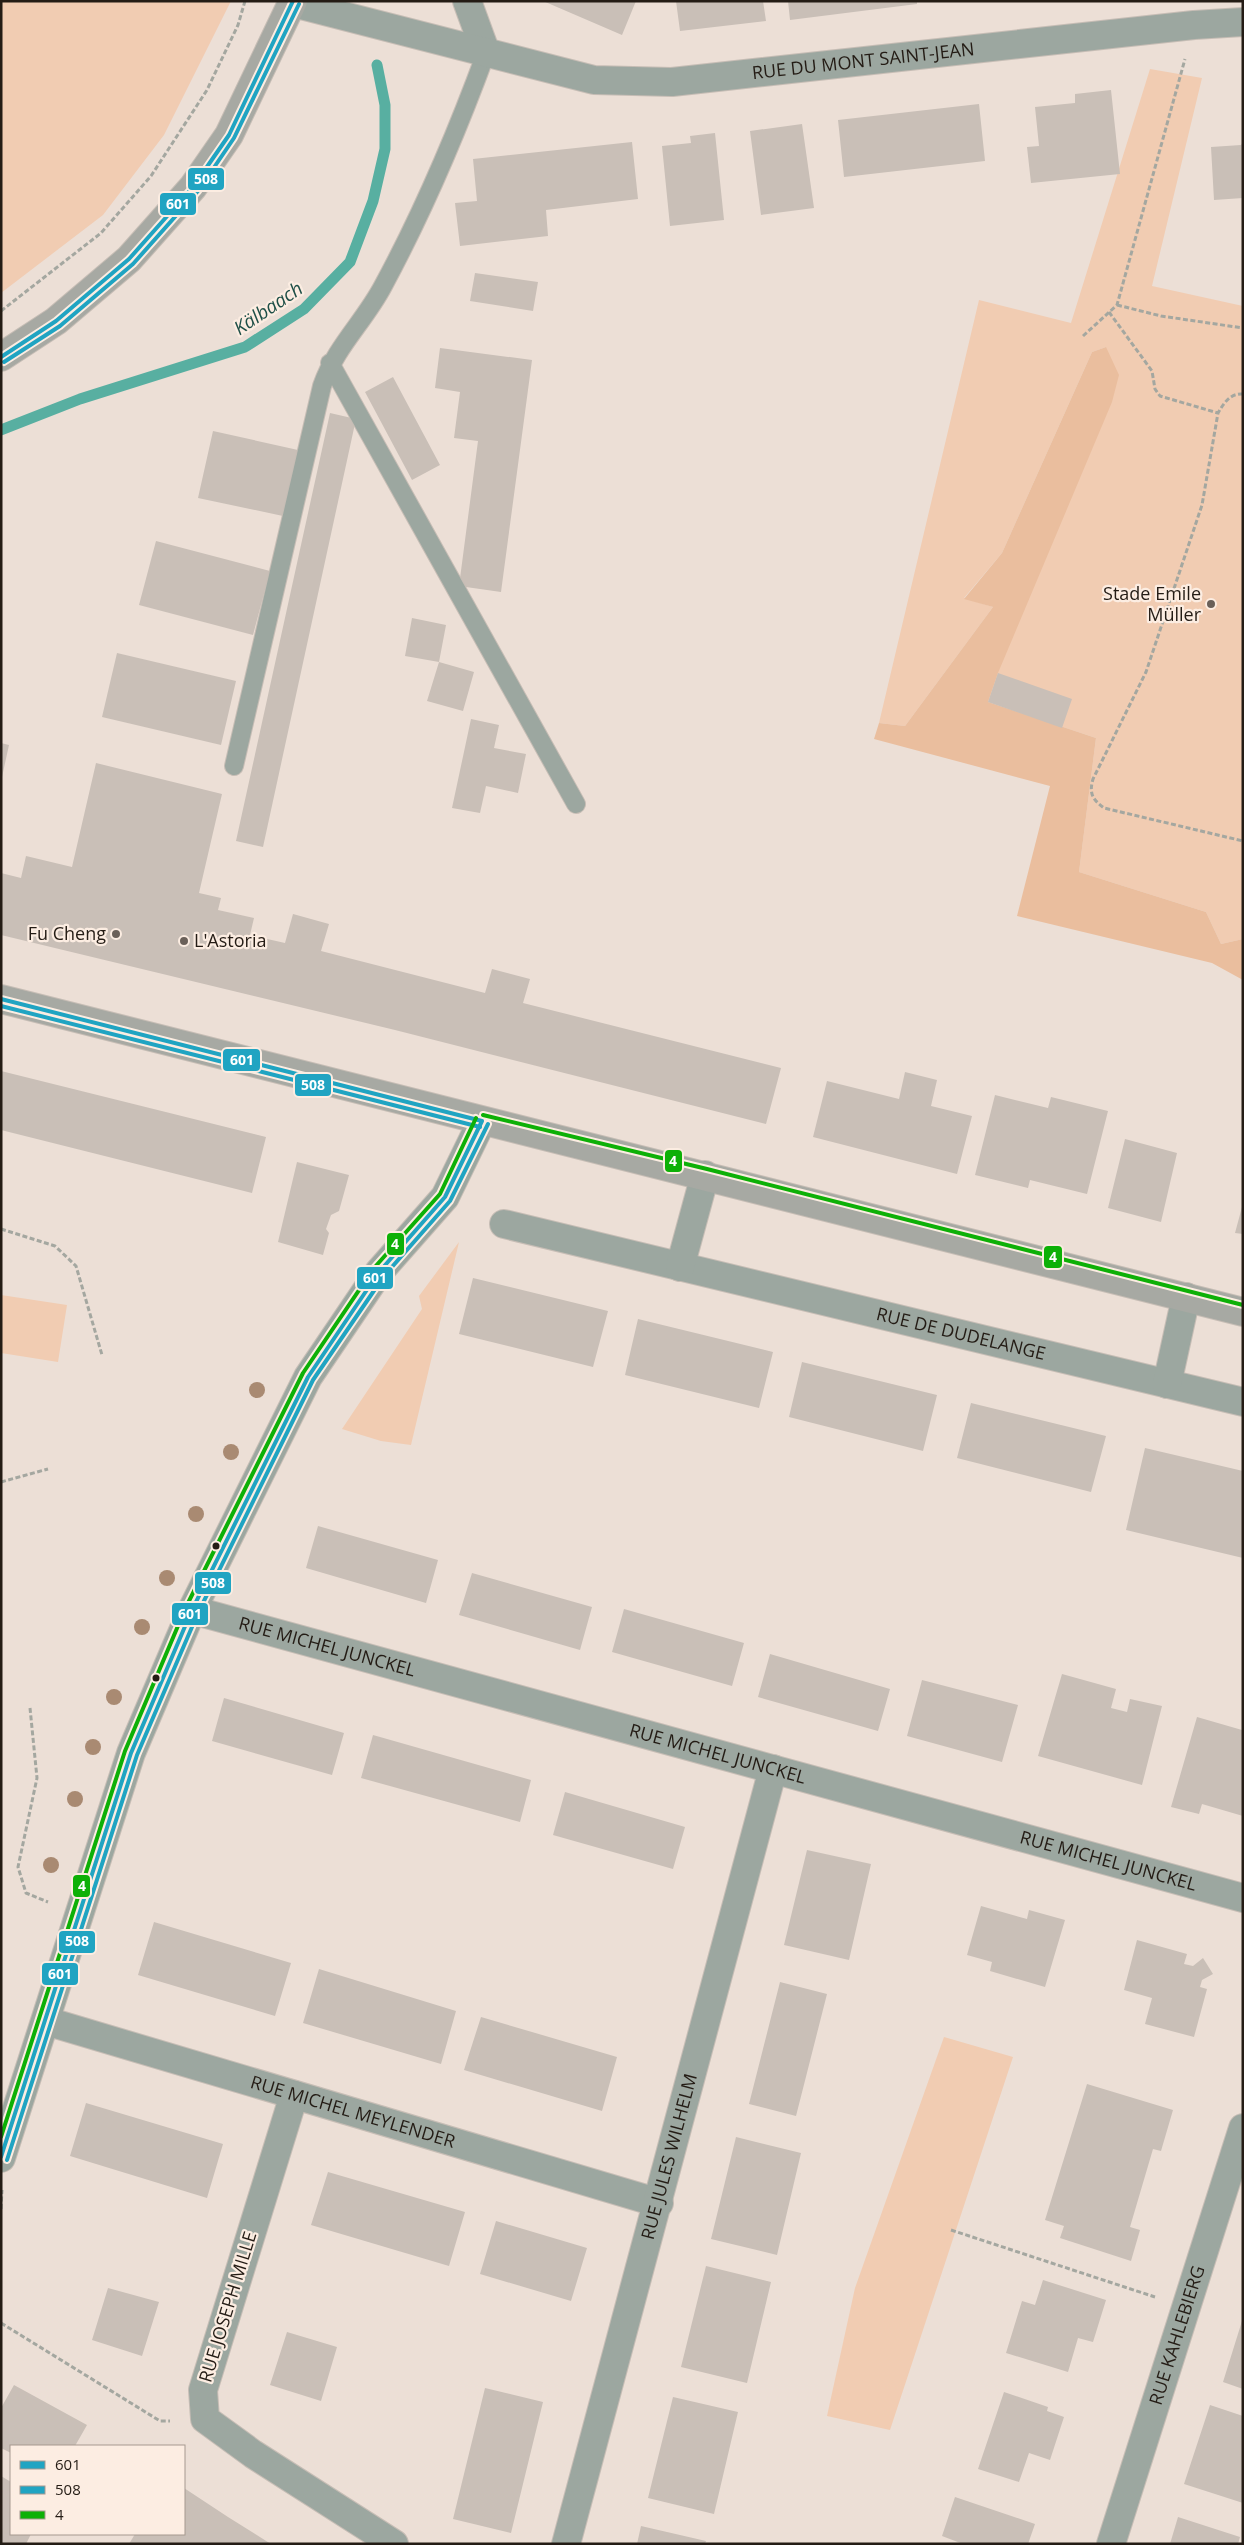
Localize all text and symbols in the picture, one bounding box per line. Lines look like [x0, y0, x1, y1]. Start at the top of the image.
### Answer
street label: RUE DU MONT SAINT-JEAN [751, 36, 975, 84]
line badge: 508 [187, 167, 225, 191]
text: 508 [194, 169, 218, 188]
line badge: 601 [159, 192, 197, 216]
text: 601 [166, 194, 190, 213]
water label: Kälbaach [228, 275, 308, 341]
place label: Stade Emile Müller [1103, 581, 1202, 626]
marker: Stade Emile Müller [1205, 598, 1217, 610]
place label: Fu Cheng [28, 921, 106, 945]
marker: Fu Cheng [110, 928, 122, 940]
place label: L'Astoria [194, 928, 266, 952]
marker: L'Astoria [178, 935, 190, 947]
line badge: 601 [222, 1048, 261, 1072]
text: 601 [230, 1050, 254, 1069]
line badge: 508 [294, 1073, 332, 1097]
text: 508 [301, 1075, 325, 1094]
line badge: 4 [664, 1149, 683, 1173]
text: 4 [669, 1151, 677, 1170]
line badge: 4 [386, 1232, 405, 1256]
text: 4 [391, 1234, 399, 1253]
line badge: 4 [1043, 1245, 1063, 1269]
text: 4 [1049, 1247, 1057, 1266]
line badge: 601 [356, 1266, 394, 1290]
text: 601 [363, 1268, 387, 1287]
street label: RUE DE DUDELANGE [874, 1301, 1048, 1365]
unlabelled marker [211, 1541, 221, 1551]
line badge: 508 [194, 1571, 232, 1595]
text: 508 [201, 1573, 225, 1592]
line badge: 601 [171, 1602, 209, 1626]
text: 601 [178, 1604, 202, 1623]
street label: RUE MICHEL JUNCKEL [236, 1610, 418, 1682]
unlabelled marker [151, 1673, 161, 1683]
street label: RUE MICHEL JUNCKEL [627, 1717, 809, 1789]
street label: RUE MICHEL JUNCKEL [1017, 1824, 1200, 1896]
line badge: 4 [72, 1874, 91, 1898]
text: 4 [78, 1876, 86, 1895]
line badge: 508 [58, 1930, 96, 1954]
text: 508 [65, 1931, 89, 1950]
line badge: 601 [41, 1962, 79, 1986]
text: 601 [48, 1964, 72, 1983]
street label: RUE MICHEL MEYLENDER [248, 2069, 458, 2153]
street label: RUE JULES WILHELM [635, 2071, 702, 2242]
street label: RUE JOSEPH MILLE [193, 2228, 261, 2385]
street label: RUE KAHLEBIERG [1143, 2262, 1210, 2408]
legend [10, 2445, 185, 2535]
text: 601 [55, 2454, 81, 2474]
text: 508 [55, 2479, 81, 2499]
text: 4 [55, 2504, 64, 2524]

